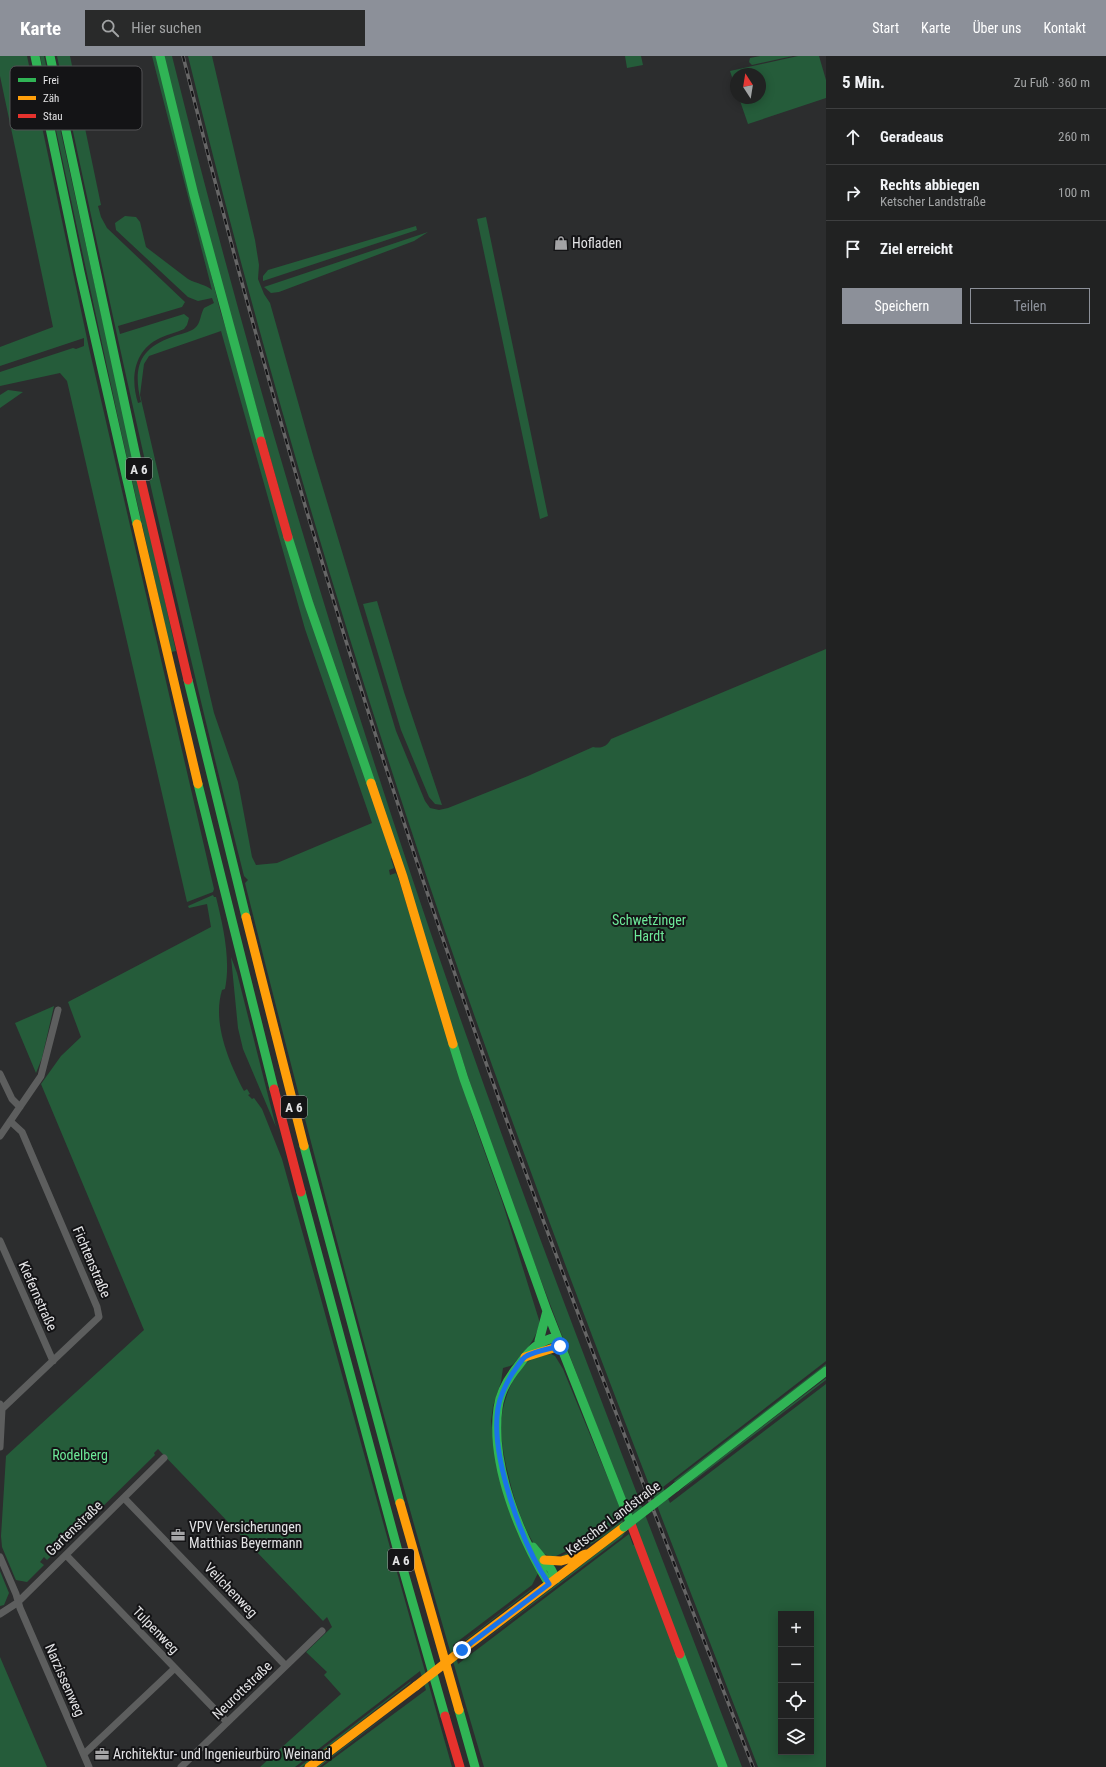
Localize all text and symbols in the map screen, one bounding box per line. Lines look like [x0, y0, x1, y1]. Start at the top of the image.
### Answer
search box [85, 10, 365, 46]
text: Karte [20, 17, 61, 40]
icon: search [99, 17, 121, 39]
text: Hier suchen [131, 19, 202, 37]
text: Start [872, 20, 899, 36]
text: Karte [921, 20, 951, 36]
text: Über uns [973, 20, 1021, 36]
text: Kontakt [1043, 20, 1086, 36]
legend [10, 66, 142, 130]
north arrow [730, 68, 766, 104]
text: 5 Min. [842, 72, 885, 92]
text: Frei [43, 74, 59, 87]
text: Zu Fuß · 360 m [1014, 75, 1090, 90]
text: Zäh [43, 92, 59, 105]
text: Stau [43, 110, 63, 123]
icon: ahead [842, 126, 864, 148]
text: Geradeaus [880, 128, 944, 146]
text: 260 m [1058, 129, 1090, 144]
text: Rechts abbiegen [880, 176, 980, 194]
icon: right [842, 182, 864, 204]
text: 100 m [1058, 185, 1090, 200]
text: Ketscher Landstraße [880, 194, 986, 209]
shop icon: Hofladen [553, 235, 569, 251]
place label: Hofladen [572, 235, 622, 251]
icon: arrive [842, 238, 864, 260]
text: Ziel erreicht [880, 240, 953, 258]
button: Speichern [842, 288, 962, 324]
button: Teilen [970, 288, 1090, 324]
road number: A 6 [126, 458, 152, 480]
park label: Schwetzinger Hardt [612, 912, 686, 944]
road number: A 6 [281, 1096, 307, 1118]
street label: Fichtenstraße [70, 1224, 114, 1300]
street label: Kiefernstraße [16, 1259, 61, 1334]
route start [551, 1337, 569, 1355]
park label: Rodelberg [52, 1447, 108, 1463]
street label: Ketscher Landstraße [563, 1477, 664, 1559]
street label: Gartenstraße [42, 1497, 106, 1559]
place label: VPV Versicherungen Matthias Beyermann [189, 1519, 302, 1551]
office icon: VPV Versicherungen Matthias Beyermann [170, 1527, 186, 1543]
road number: A 6 [388, 1549, 414, 1571]
street label: Veilchenweg [201, 1559, 261, 1621]
street label: Tulpenweg [130, 1603, 182, 1657]
map controls [778, 1611, 814, 1755]
button: + [778, 1611, 814, 1647]
street label: Narzissenweg [42, 1641, 88, 1719]
route end [453, 1641, 471, 1659]
button: − [778, 1647, 814, 1683]
street label: Neurottstraße [209, 1657, 275, 1722]
button: locate [778, 1683, 814, 1719]
button: layers [778, 1719, 814, 1755]
office icon: Architektur- und Ingenieurbüro Weinand [94, 1746, 110, 1762]
place label: Architektur- und Ingenieurbüro Weinand [113, 1746, 331, 1762]

